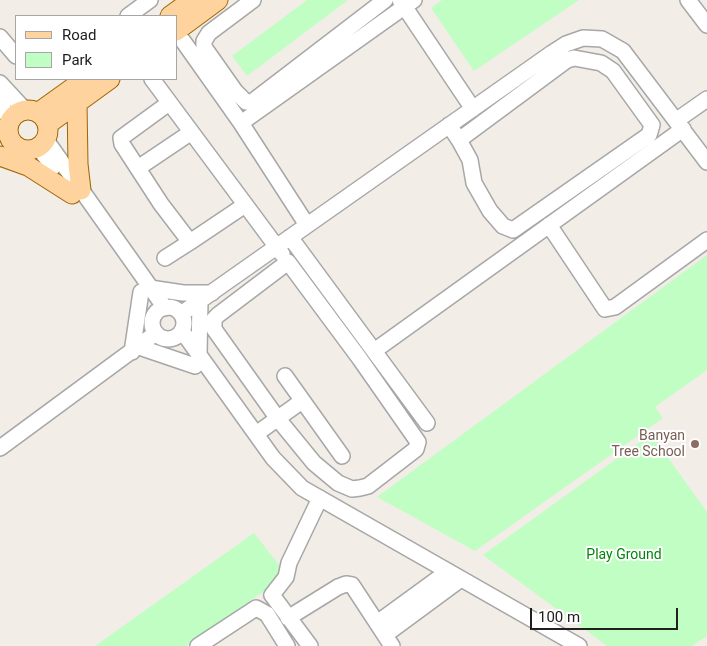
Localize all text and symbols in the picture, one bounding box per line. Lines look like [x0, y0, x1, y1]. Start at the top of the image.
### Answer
legend [15, 15, 178, 80]
text: Road [62, 26, 96, 44]
text: Park [62, 51, 92, 69]
place label: Banyan Tree School [612, 428, 685, 461]
marker: Banyan Tree School [689, 438, 701, 450]
park label: Play Ground [586, 547, 662, 563]
scale bar [532, 598, 680, 630]
text: 100 m [538, 608, 580, 626]

